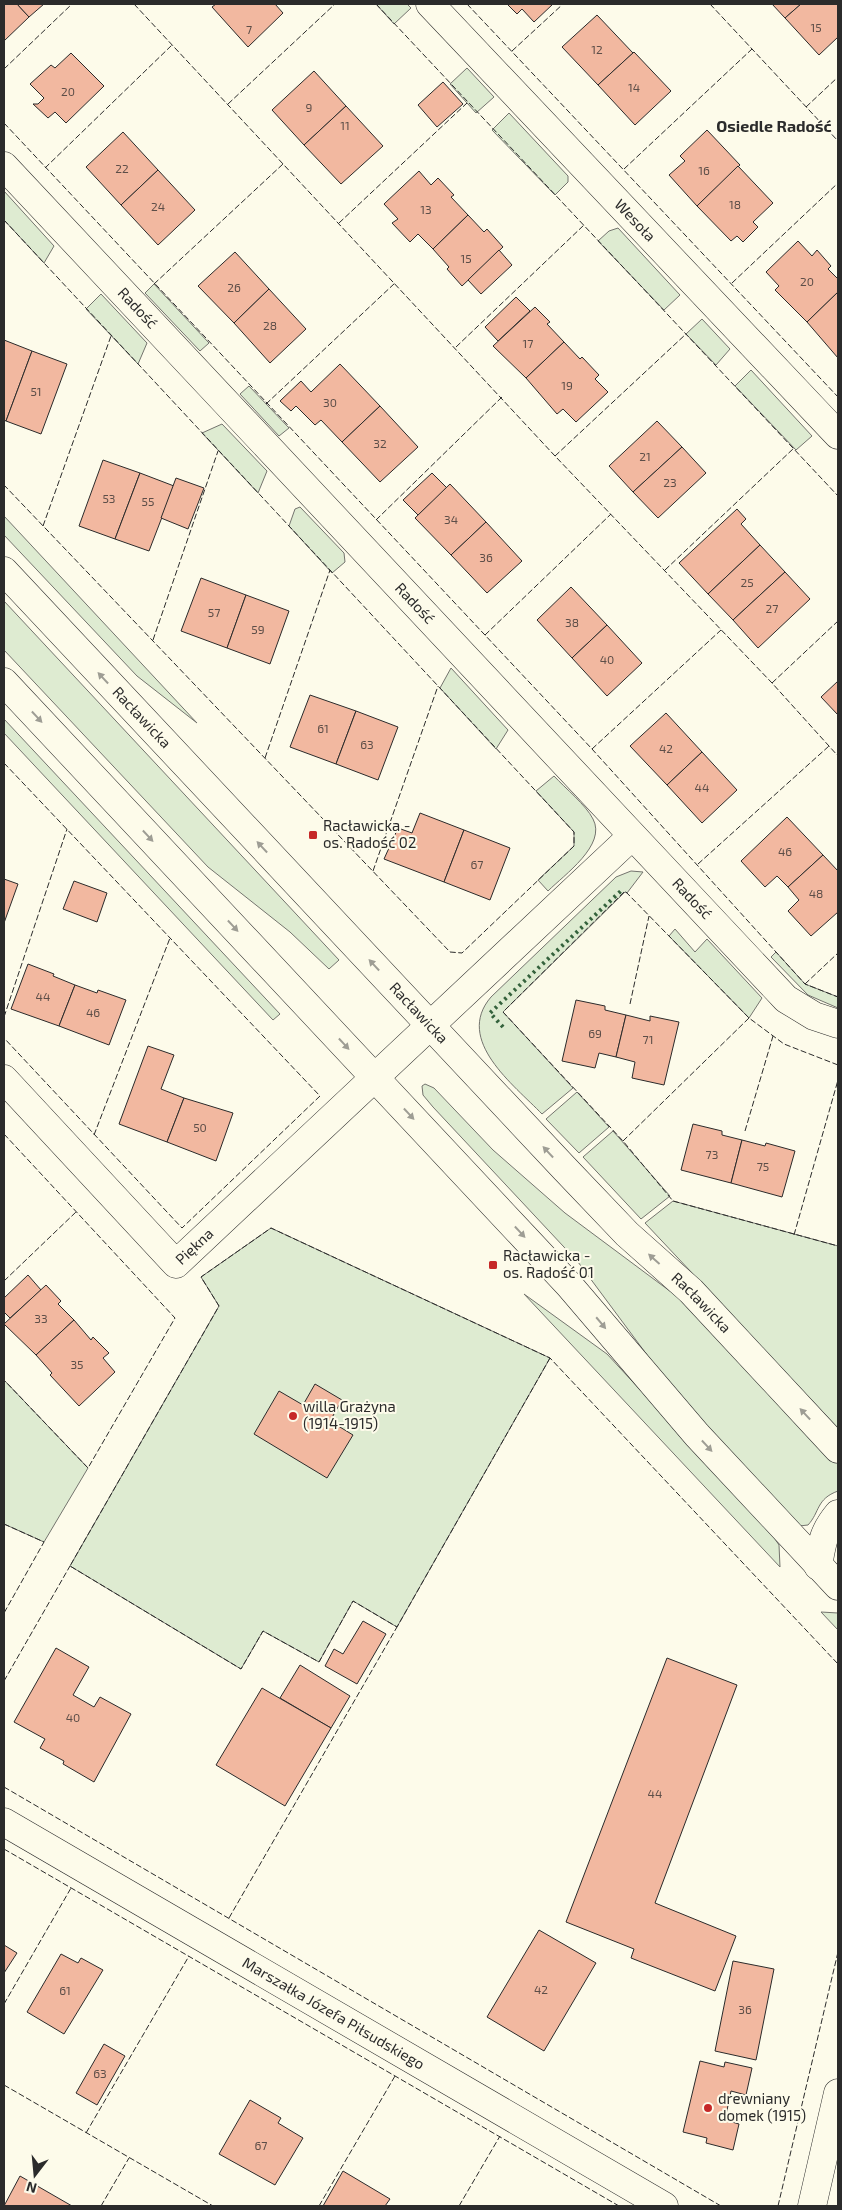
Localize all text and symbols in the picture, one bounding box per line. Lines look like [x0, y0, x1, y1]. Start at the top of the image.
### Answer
house number: 15 [810, 20, 822, 34]
house number: 7 [246, 22, 252, 36]
house number: 12 [591, 42, 603, 56]
house number: 14 [628, 80, 640, 94]
house number: 20 [61, 84, 75, 98]
house number: 9 [306, 100, 313, 114]
district label: Osiedle Radość [716, 116, 832, 135]
house number: 11 [340, 118, 350, 132]
house number: 22 [115, 161, 129, 175]
house number: 16 [698, 163, 710, 177]
street label: Wesoła [611, 195, 660, 245]
house number: 18 [729, 197, 741, 211]
house number: 24 [151, 199, 165, 213]
house number: 13 [420, 202, 432, 216]
house number: 15 [460, 251, 472, 265]
house number: 20 [800, 274, 814, 288]
house number: 26 [227, 280, 241, 294]
street label: Radość [115, 283, 162, 332]
house number: 28 [263, 318, 277, 332]
house number: 17 [523, 336, 533, 350]
house number: 19 [561, 378, 573, 392]
house number: 51 [30, 384, 42, 398]
house number: 30 [323, 395, 337, 409]
house number: 32 [373, 436, 387, 450]
house number: 21 [639, 449, 651, 463]
house number: 23 [663, 475, 677, 489]
house number: 53 [102, 491, 116, 505]
house number: 55 [142, 494, 154, 508]
house number: 34 [444, 512, 458, 526]
house number: 36 [479, 550, 493, 564]
house number: 25 [740, 575, 754, 589]
street label: Radość [392, 579, 439, 627]
house number: 27 [766, 601, 778, 615]
house number: 57 [208, 605, 220, 619]
house number: 38 [565, 615, 579, 629]
house number: 59 [251, 622, 265, 636]
house number: 40 [600, 652, 614, 666]
one-way arrow [97, 672, 109, 684]
street label: Racławicka [109, 683, 175, 751]
one-way arrow [31, 711, 43, 723]
house number: 61 [317, 721, 329, 735]
house number: 63 [360, 737, 374, 751]
house number: 42 [659, 741, 673, 755]
house number: 44 [695, 780, 709, 794]
place label: Racławicka - os. Radość 02 [323, 816, 416, 851]
marker: Racławicka - os. Radość 02 [307, 829, 319, 841]
one-way arrow [142, 830, 154, 842]
one-way arrow [256, 841, 268, 853]
house number: 46 [778, 844, 792, 858]
house number: 67 [470, 857, 484, 871]
street label: Radość [669, 874, 716, 922]
house number: 48 [809, 886, 823, 900]
one-way arrow [227, 919, 239, 931]
one-way arrow [368, 960, 380, 972]
street label: Racławicka [386, 978, 452, 1047]
house number: 44 [36, 989, 50, 1003]
house number: 46 [86, 1005, 100, 1019]
house number: 69 [588, 1026, 602, 1040]
house number: 71 [643, 1032, 653, 1046]
one-way arrow [338, 1038, 350, 1050]
one-way arrow [403, 1107, 415, 1119]
house number: 50 [193, 1120, 207, 1134]
one-way arrow [542, 1146, 554, 1158]
house number: 73 [706, 1147, 718, 1161]
house number: 75 [757, 1159, 769, 1173]
street label: Piękna [171, 1224, 216, 1268]
one-way arrow [514, 1226, 526, 1238]
place label: Racławicka - os. Radość 01 [503, 1246, 594, 1281]
one-way arrow [649, 1253, 661, 1265]
marker: Racławicka - os. Radość 01 [487, 1259, 499, 1271]
street label: Racławicka [668, 1268, 735, 1336]
house number: 33 [34, 1311, 48, 1325]
one-way arrow [595, 1316, 607, 1328]
house number: 35 [70, 1357, 84, 1371]
place label: willa Grażyna (1914-1915) [303, 1397, 396, 1432]
one-way arrow [799, 1408, 811, 1420]
marker: willa Grażyna (1914-1915) [287, 1410, 299, 1422]
one-way arrow [701, 1439, 713, 1451]
house number: 40 [66, 1710, 80, 1724]
house number: 44 [648, 1786, 662, 1800]
street label: Marszałka Józefa Piłsudskiego [240, 1953, 428, 2073]
house number: 42 [534, 1982, 548, 1996]
house number: 61 [59, 1983, 71, 1997]
house number: 36 [738, 2002, 752, 2016]
house number: 63 [93, 2066, 107, 2080]
place label: drewniany domek (1915) [718, 2089, 806, 2124]
marker: drewniany domek (1915) [702, 2102, 714, 2114]
house number: 67 [254, 2138, 268, 2152]
north arrow [10, 2150, 60, 2200]
text: N [24, 2178, 38, 2198]

